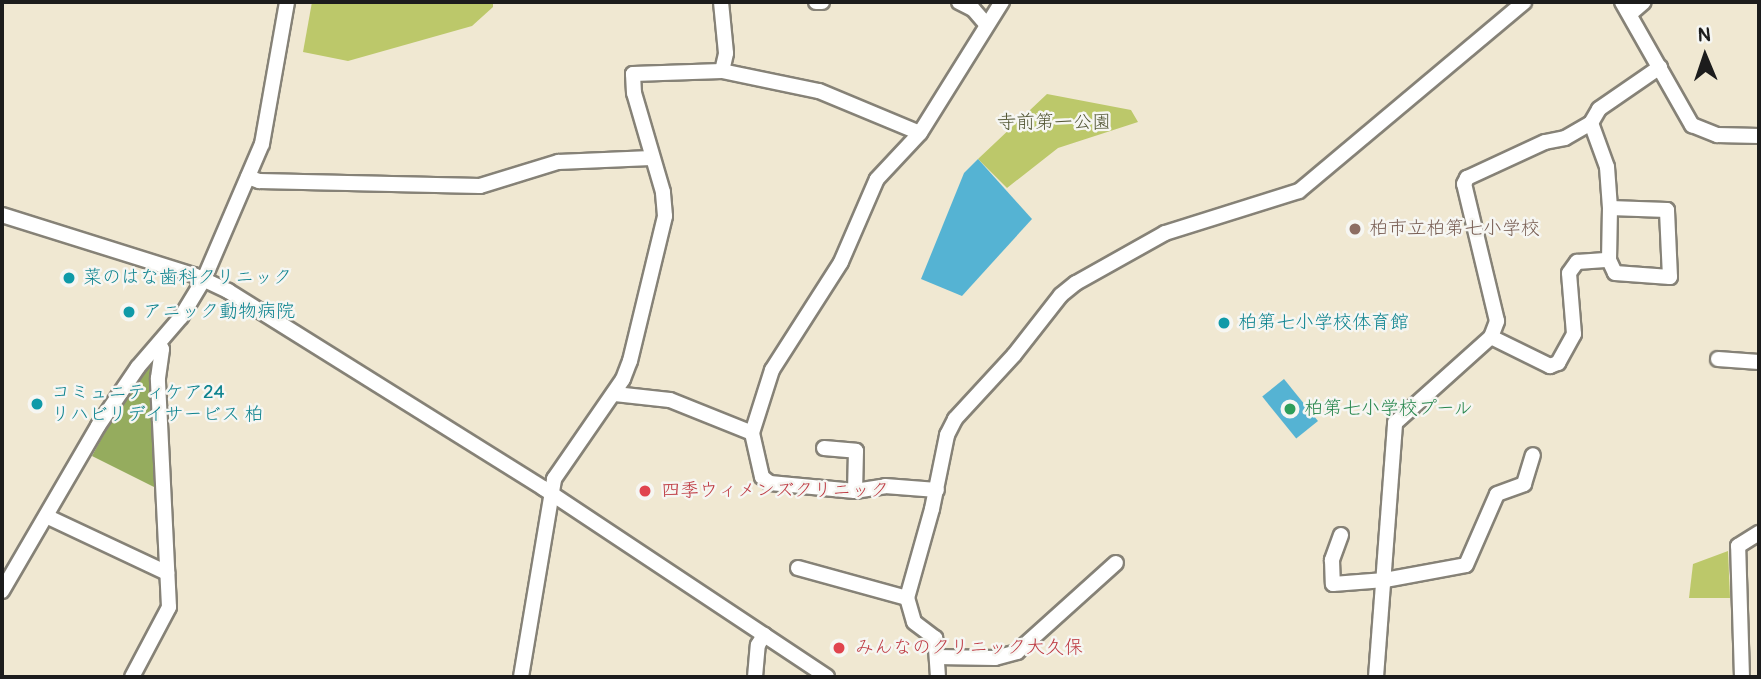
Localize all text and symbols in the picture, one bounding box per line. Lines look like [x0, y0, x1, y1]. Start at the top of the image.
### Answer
north arrow [1670, 21, 1740, 91]
text: N [1697, 23, 1711, 47]
park label: 寺前第一公園 [997, 112, 1111, 134]
place label: 柏市立柏第七小学校 [1369, 218, 1540, 240]
marker: 柏市立柏第七小学校 [1347, 221, 1363, 237]
place label: 菜のはな歯科クリニック [83, 267, 292, 289]
marker: 菜のはな歯科クリニック [61, 270, 77, 286]
place label: アニック動物病院 [143, 301, 295, 323]
marker: アニック動物病院 [121, 304, 137, 320]
place label: 柏第七小学校体育館 [1238, 312, 1409, 334]
marker: 柏第七小学校体育館 [1216, 315, 1232, 331]
place label: コミュニティケア24 リハビリデイサービス 柏 [51, 382, 264, 426]
marker: コミュニティケア24 リハビリデイサービス 柏 [29, 396, 45, 412]
place label: 柏第七小学校プール [1304, 398, 1474, 420]
marker: 柏第七小学校プール [1282, 401, 1298, 417]
place label: 四季ウィメンズクリニック [661, 480, 889, 502]
marker: 四季ウィメンズクリニック [635, 481, 655, 501]
place label: みんなのクリニック大久保 [855, 637, 1083, 659]
marker: みんなのクリニック大久保 [829, 638, 849, 658]

